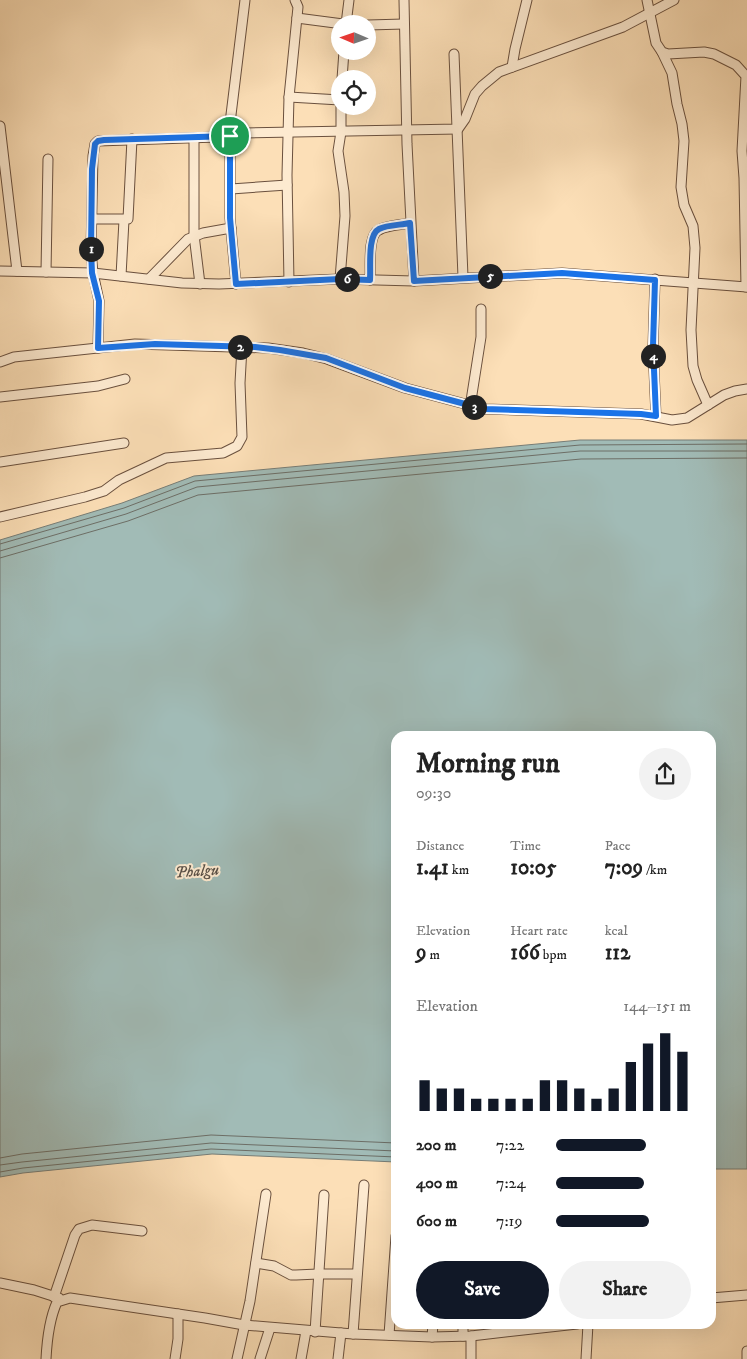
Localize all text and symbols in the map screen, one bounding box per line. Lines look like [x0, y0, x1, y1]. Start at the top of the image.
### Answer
north arrow [331, 15, 376, 60]
map controls [331, 15, 376, 115]
button: locate [331, 70, 376, 115]
pin [209, 115, 251, 157]
icon: arrive [216, 122, 244, 150]
pin: 1 [78, 236, 104, 262]
text: 1 [89, 240, 94, 258]
pin: 5 [478, 264, 502, 288]
pin: 6 [334, 266, 360, 292]
text: 5 [487, 267, 494, 285]
text: 6 [344, 270, 351, 288]
pin: 2 [228, 334, 252, 360]
text: 2 [237, 338, 244, 356]
pin: 4 [640, 344, 666, 368]
text: 4 [649, 347, 658, 365]
pin: 3 [462, 394, 486, 420]
text: 3 [472, 398, 477, 416]
text: Morning run [416, 746, 560, 781]
button: share [639, 748, 691, 800]
text: 09:30 [416, 783, 451, 803]
text: Distance [416, 837, 464, 855]
text: Time [510, 837, 541, 855]
text: Pace [605, 837, 631, 855]
text: 1.41 [416, 855, 449, 881]
text: 10:05 [510, 855, 556, 881]
text: 7:09 [605, 855, 643, 881]
water label: Phalgu [174, 859, 220, 883]
text: km [449, 861, 469, 879]
text: /km [643, 861, 667, 879]
text: Elevation [416, 922, 470, 940]
text: Heart rate [510, 922, 568, 940]
text: kcal [605, 922, 628, 940]
text: 9 [416, 940, 426, 966]
text: 166 [510, 940, 540, 966]
text: 112 [605, 940, 630, 966]
text: m [426, 946, 440, 964]
text: bpm [540, 946, 567, 964]
text: Elevation [416, 996, 478, 1016]
text: 144–151 m [623, 996, 691, 1016]
text: 200 m [416, 1135, 457, 1155]
text: 7:22 [496, 1135, 524, 1155]
text: 400 m [416, 1173, 458, 1193]
text: 7:24 [496, 1173, 526, 1193]
text: 600 m [416, 1211, 457, 1231]
text: 7:19 [496, 1211, 522, 1231]
button: Save [416, 1261, 549, 1319]
button: Share [559, 1261, 691, 1319]

